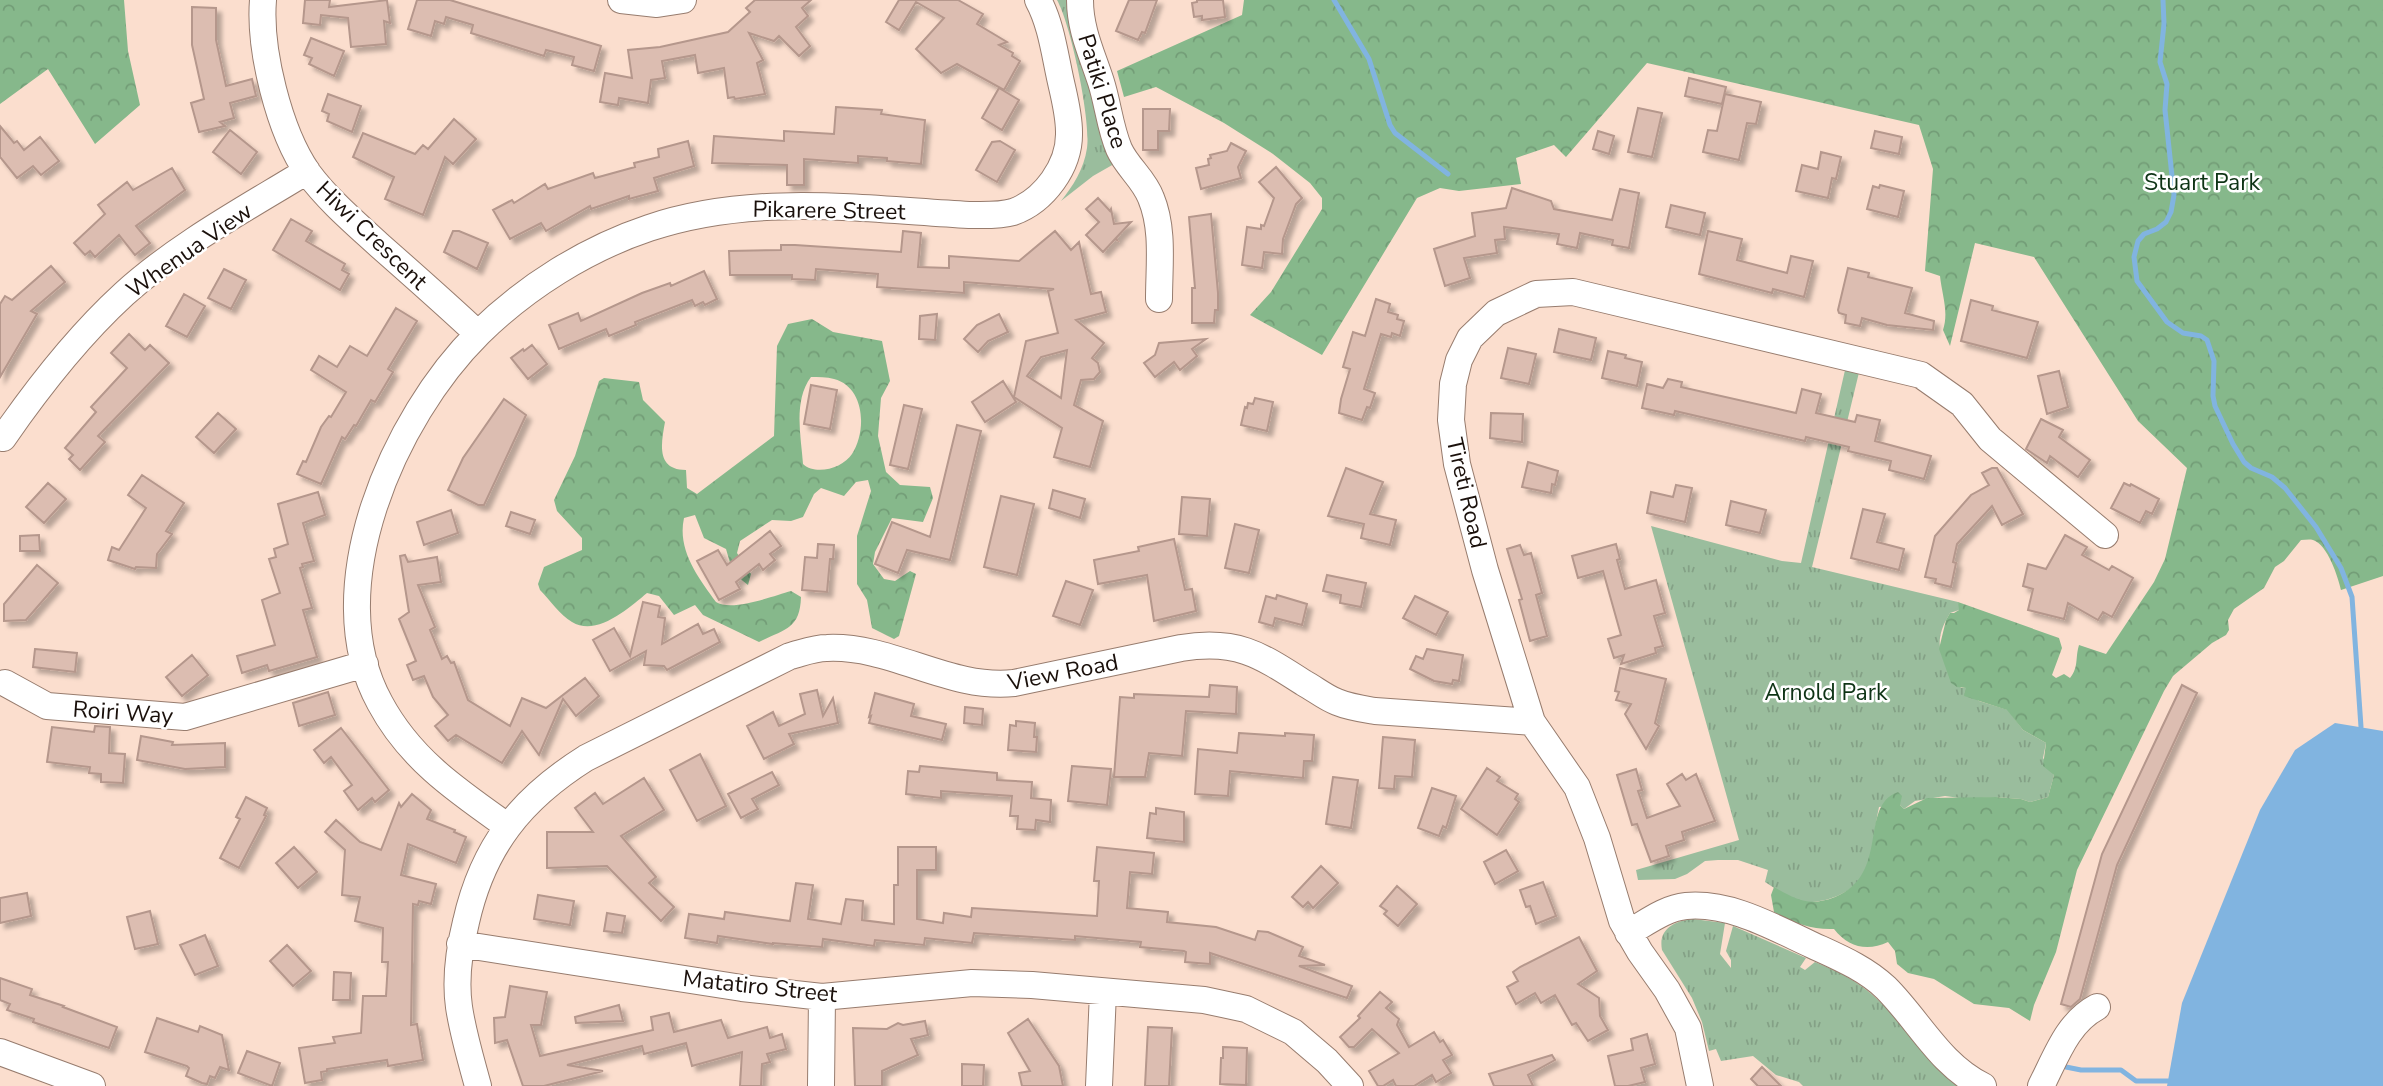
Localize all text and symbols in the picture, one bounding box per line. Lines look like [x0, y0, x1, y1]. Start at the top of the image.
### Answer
street label: Patiki Place [1070, 30, 1135, 152]
park label: Stuart Park [2144, 167, 2260, 198]
street label: Hiwi Crescent [309, 174, 435, 297]
street label: Pikarere Street [752, 194, 907, 227]
street label: Whenua View [120, 195, 259, 305]
street label: Tireti Road [1439, 435, 1494, 551]
street label: View Road [1004, 647, 1121, 699]
park label: Arnold Park [1765, 677, 1888, 708]
street label: Roiri Way [72, 694, 174, 731]
street label: Matatiro Street [681, 963, 840, 1010]

